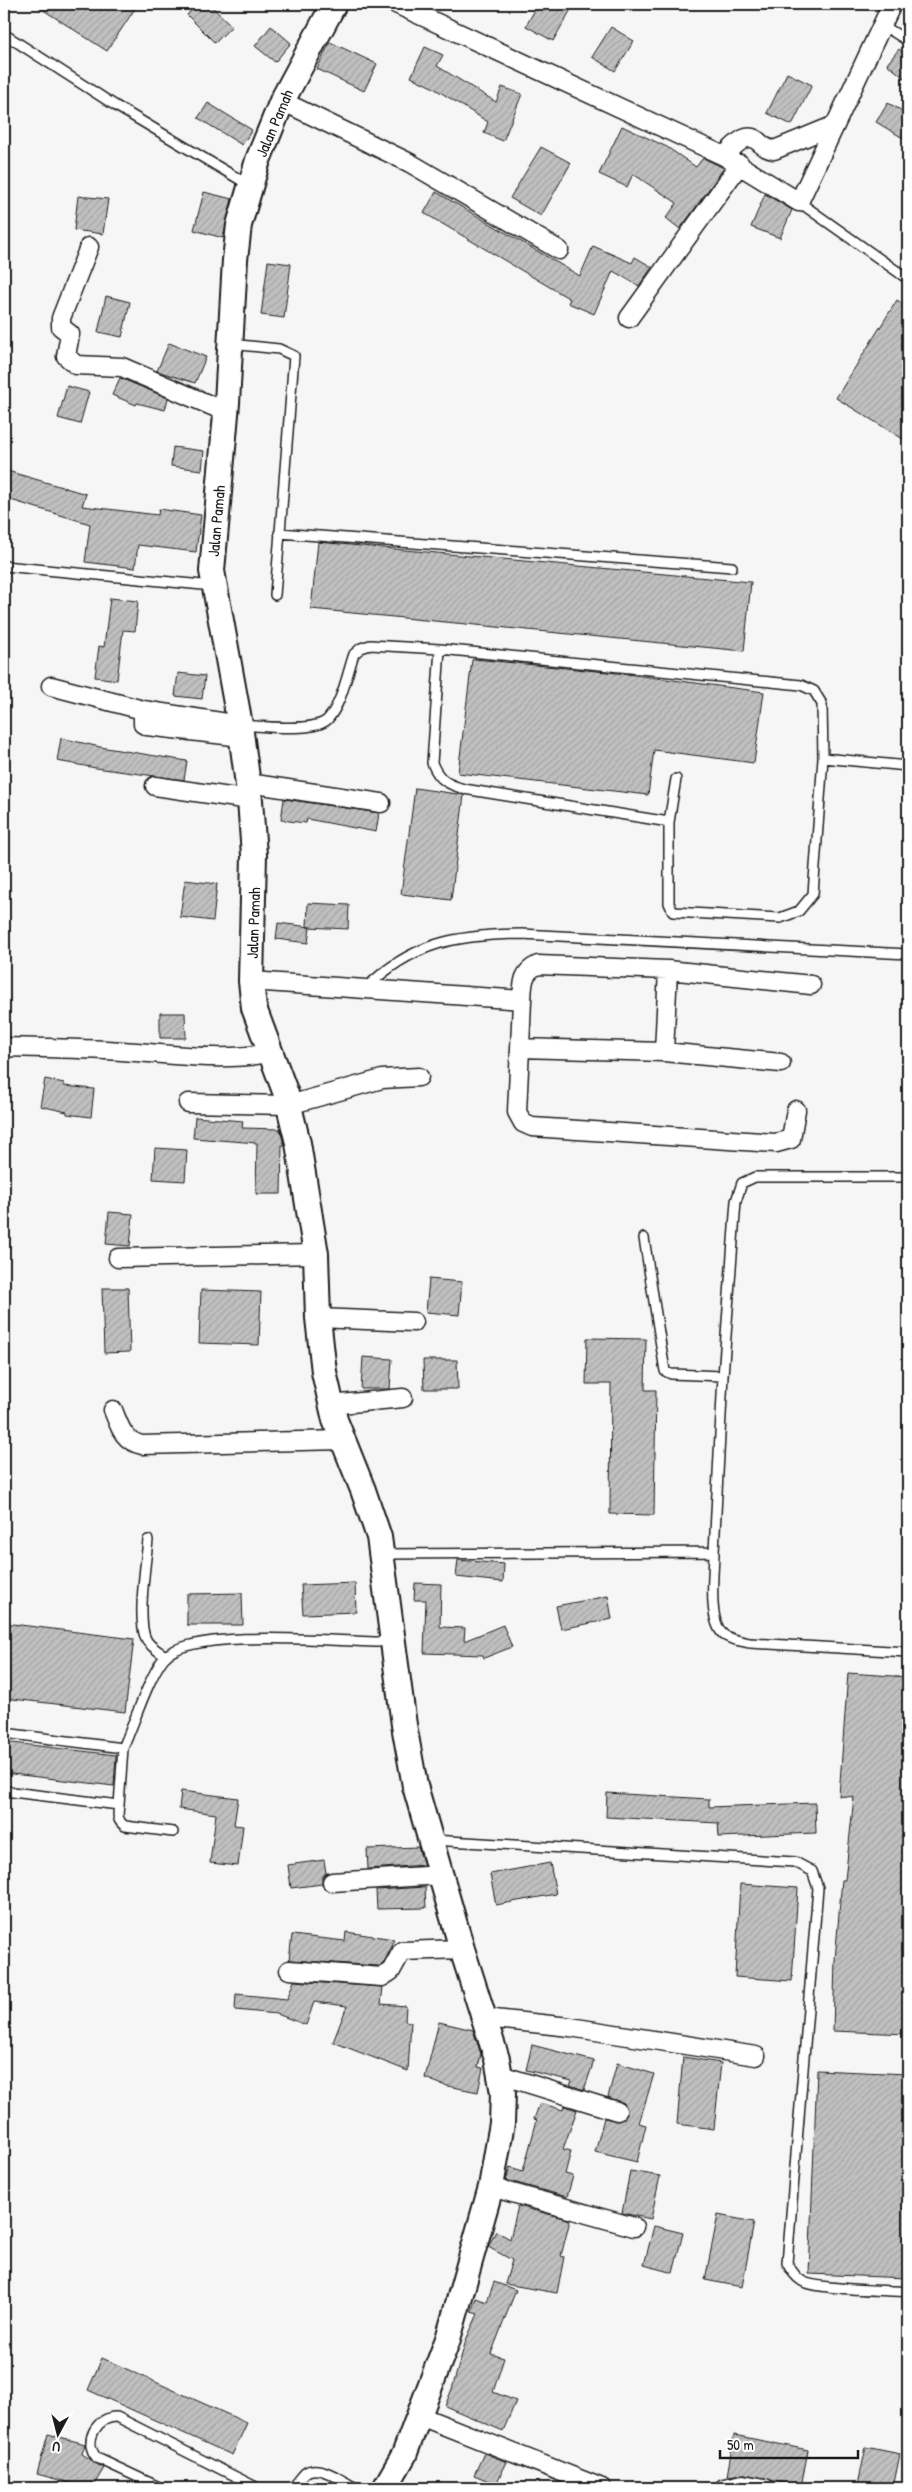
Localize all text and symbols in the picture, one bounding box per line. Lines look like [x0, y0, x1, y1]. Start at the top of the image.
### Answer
street label: Jalan Pamah [250, 86, 298, 160]
street label: Jalan Pamah [202, 484, 230, 558]
street label: Jalan Pamah [241, 887, 265, 959]
north arrow [32, 2410, 82, 2460]
scale bar [720, 2427, 857, 2459]
text: 50 m [727, 2434, 754, 2455]
text: U [51, 2437, 61, 2457]

